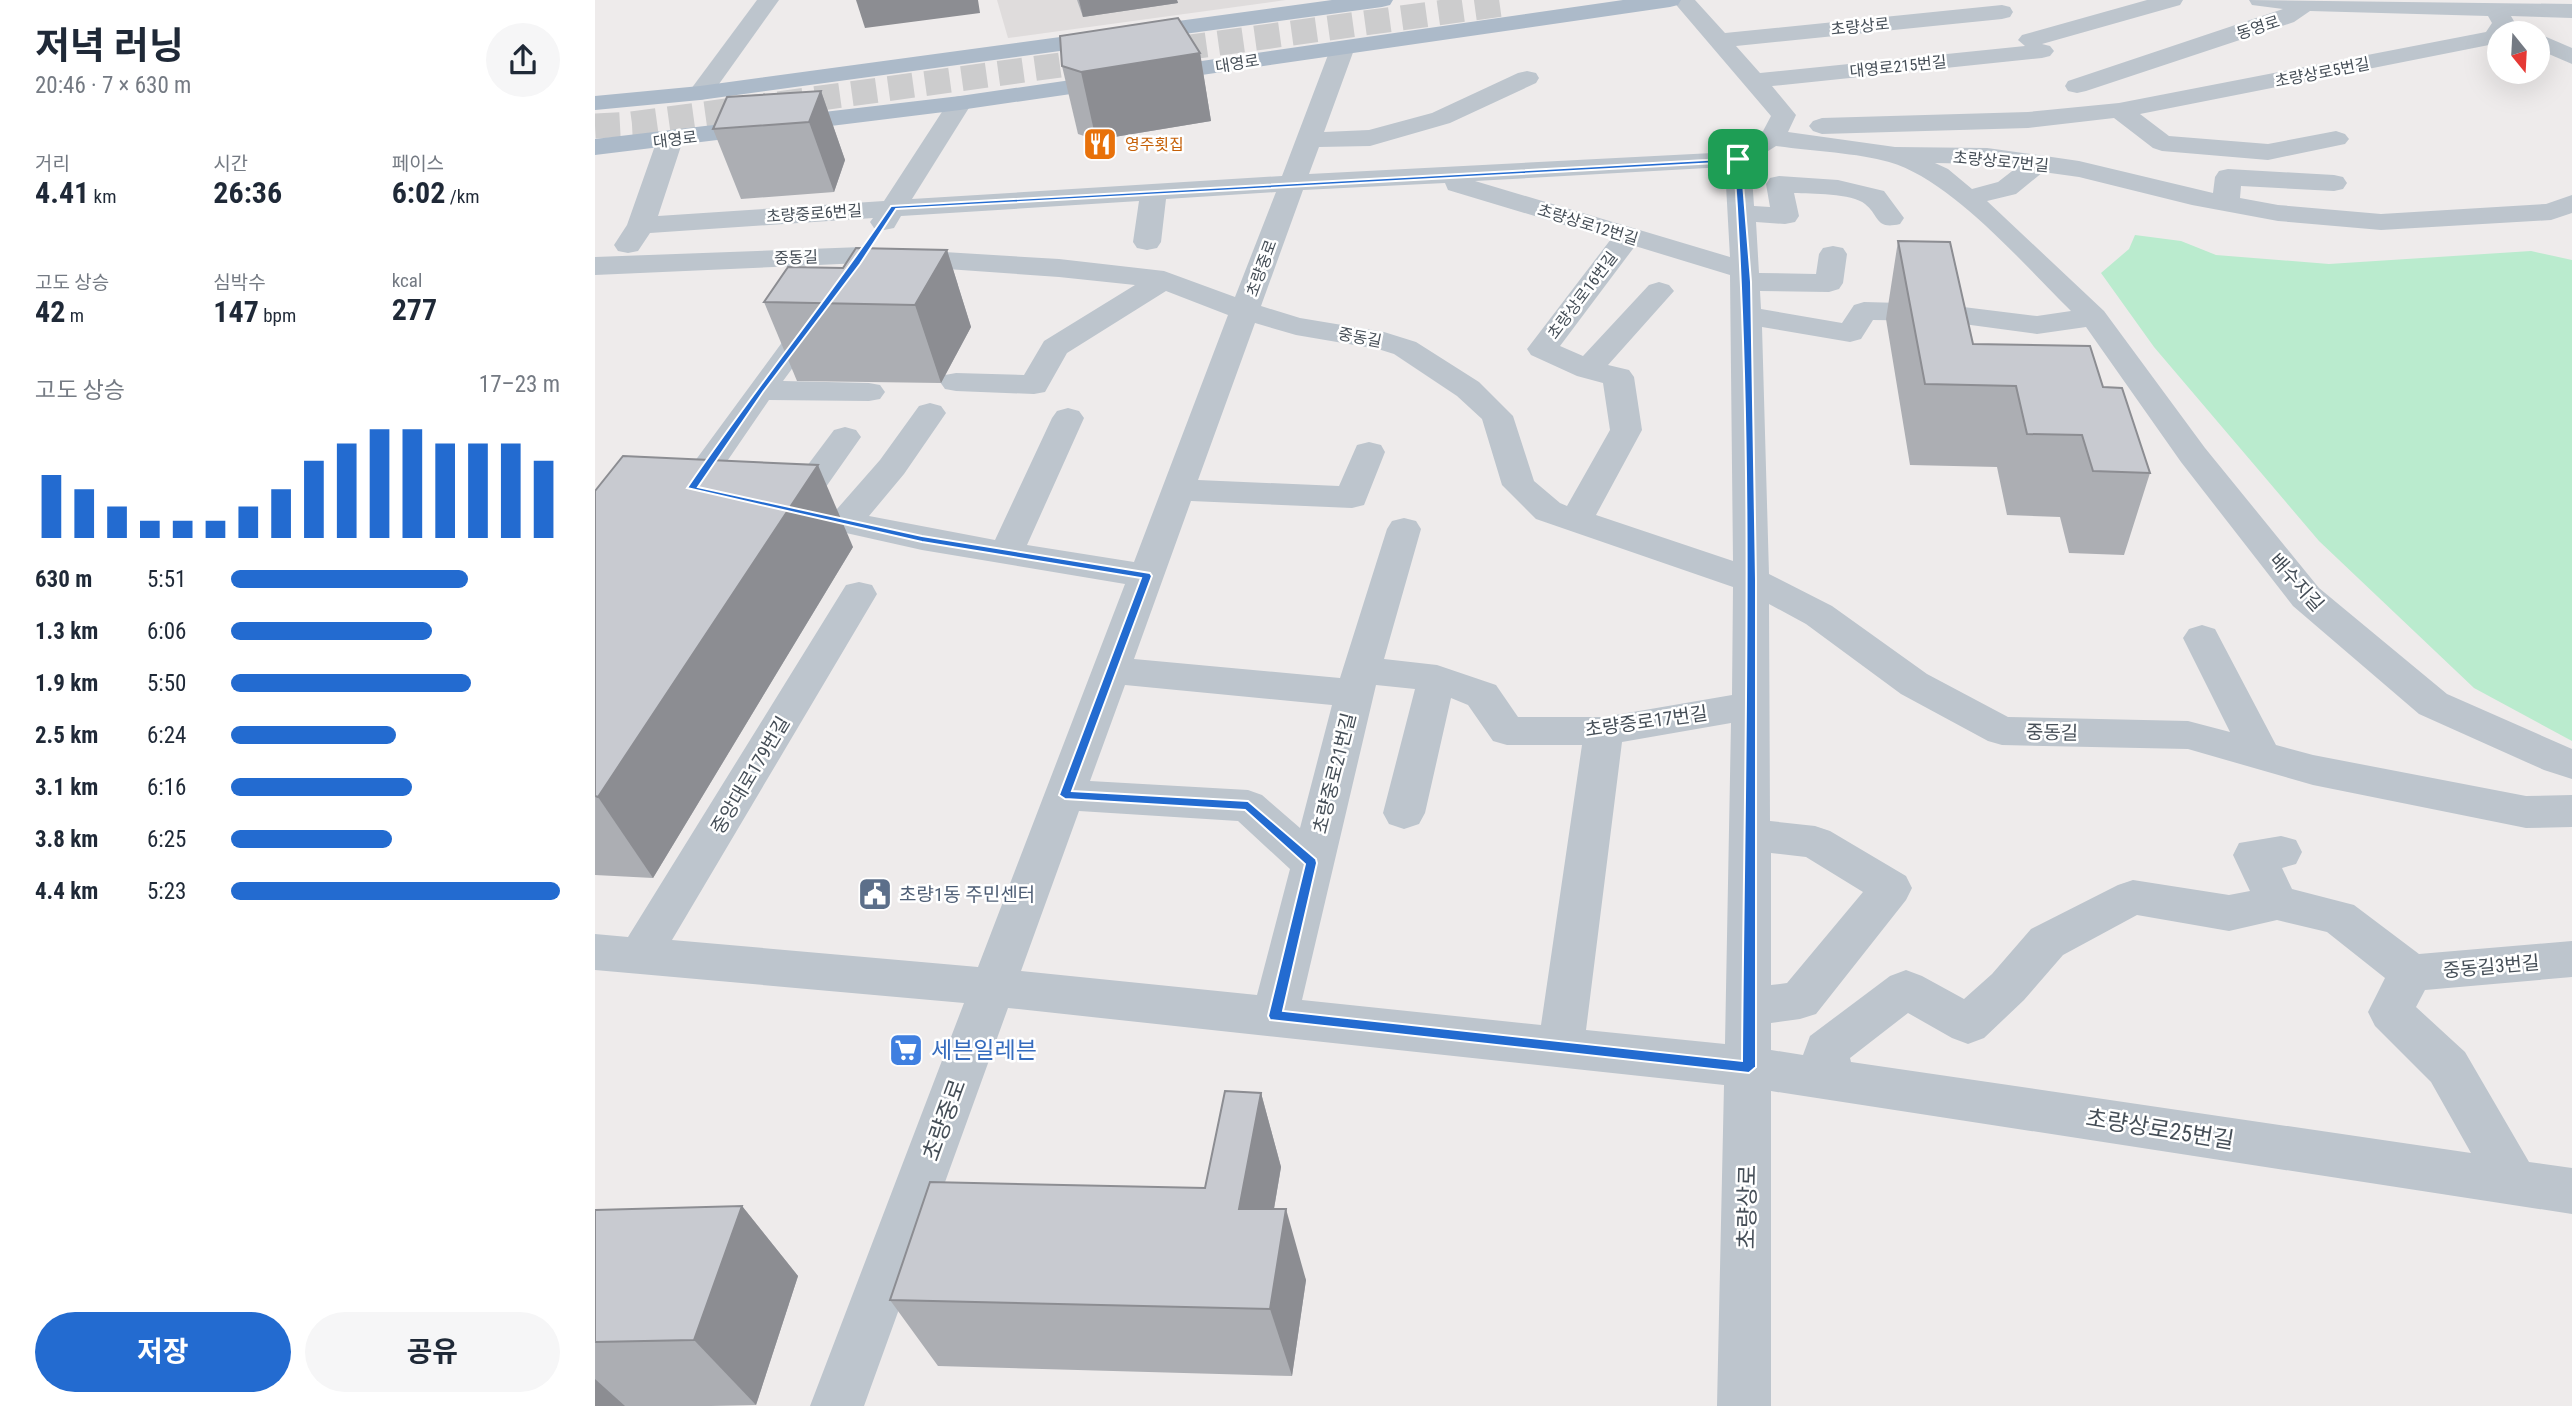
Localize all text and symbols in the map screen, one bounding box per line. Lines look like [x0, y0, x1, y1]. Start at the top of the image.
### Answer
street label: 동영로 [2234, 12, 2282, 43]
street label: 초량상로 [1830, 14, 1891, 39]
north arrow [2487, 21, 2550, 84]
map controls [2487, 21, 2550, 84]
button: share [486, 23, 560, 97]
text: 저녁 러닝 [35, 24, 184, 68]
street label: 대영로 [1214, 51, 1261, 76]
street label: 대영로215번길 [1849, 52, 1947, 81]
street label: 초량상로5번길 [2273, 54, 2371, 91]
text: 20:46 · 7 × 630 m [35, 72, 191, 99]
restaurant icon: 영주횟집 [1081, 125, 1119, 163]
street label: 대영로 [652, 127, 698, 152]
pin [1708, 129, 1768, 189]
place label: 영주횟집 [1125, 135, 1184, 154]
icon: arrive [1719, 140, 1757, 178]
street label: 초량상로7번길 [1952, 148, 2050, 175]
text: 거리 [35, 152, 70, 175]
text: 시간 [213, 152, 248, 175]
text: 페이스 [392, 152, 444, 175]
text: 4.41 [35, 175, 89, 210]
text: 26:36 [213, 175, 282, 210]
text: 6:02 [392, 175, 445, 210]
text: km [89, 185, 116, 208]
text: /km [445, 185, 480, 208]
street label: 초량상로12번길 [1535, 200, 1640, 249]
street label: 초량중로6번길 [765, 201, 863, 226]
street label: 초량중로 [1242, 237, 1281, 299]
street label: 중동길 [774, 247, 818, 268]
street label: 초량상로16번길 [1543, 248, 1621, 343]
text: kcal [392, 269, 422, 292]
text: 고도 상승 [35, 271, 109, 294]
text: 심박수 [213, 271, 266, 294]
text: 277 [392, 292, 437, 327]
text: 42 [35, 294, 65, 329]
text: 147 [213, 294, 259, 329]
text: m [65, 304, 84, 327]
text: bpm [259, 304, 296, 327]
street label: 중동길 [1336, 324, 1383, 351]
text: 17–23 m [479, 371, 560, 398]
text: 고도 상승 [35, 377, 125, 404]
street label: 배수지길 [2265, 549, 2329, 616]
text: 630 m [35, 566, 92, 593]
text: 5:51 [147, 566, 186, 593]
text: 1.3 km [35, 618, 98, 645]
text: 6:06 [147, 618, 186, 645]
text: 1.9 km [35, 670, 98, 697]
text: 5:50 [147, 670, 186, 697]
street label: 초량중로17번길 [1583, 702, 1709, 741]
street label: 초량중로21번길 [1308, 710, 1361, 836]
street label: 중앙대로179번길 [706, 712, 795, 838]
street label: 중동길 [2026, 721, 2078, 744]
text: 2.5 km [35, 722, 98, 749]
text: 6:24 [147, 722, 186, 749]
text: 3.1 km [35, 774, 98, 801]
text: 6:16 [147, 774, 186, 801]
text: 3.8 km [35, 826, 98, 853]
text: 6:25 [147, 826, 186, 853]
public building icon: 초량1동 주민센터 [856, 875, 894, 913]
text: 4.4 km [35, 878, 98, 905]
text: 5:23 [147, 878, 186, 905]
place label: 초량1동 주민센터 [899, 883, 1035, 906]
street label: 중동길3번길 [2442, 951, 2540, 982]
supermarket icon: 세븐일레븐 [887, 1031, 925, 1069]
place label: 세븐일레븐 [931, 1037, 1037, 1064]
street label: 초량중로 [917, 1076, 972, 1165]
street label: 초량상로25번길 [2084, 1104, 2236, 1155]
street label: 초량상로 [1733, 1164, 1762, 1250]
button: 저장 [35, 1312, 291, 1392]
button: 공유 [305, 1312, 560, 1392]

